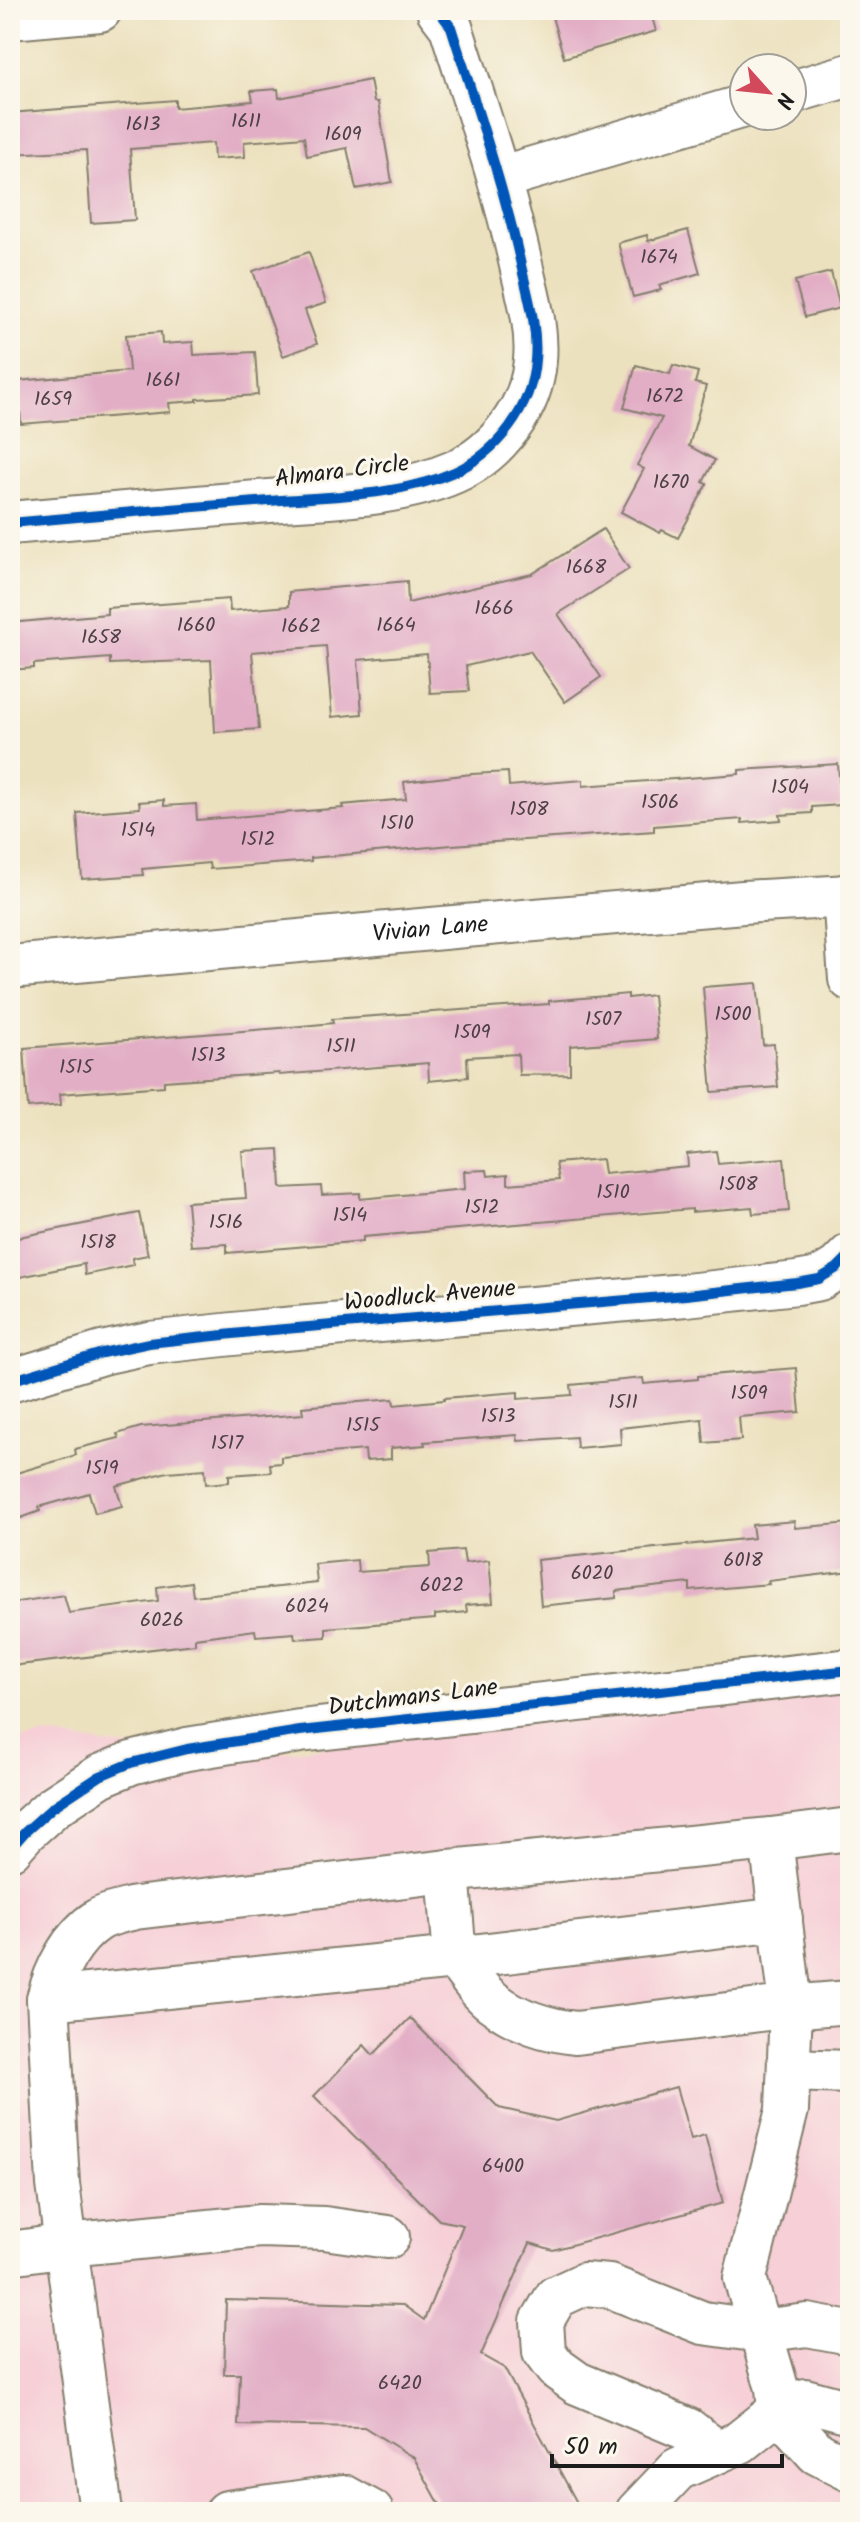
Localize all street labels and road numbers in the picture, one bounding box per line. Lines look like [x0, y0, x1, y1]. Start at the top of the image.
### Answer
street label: Almara Circle [273, 444, 412, 500]
street label: Vivian Lane [371, 905, 490, 954]
street label: Woodluck Avenue [343, 1269, 518, 1323]
street label: Dutchmans Lane [326, 1668, 500, 1728]

